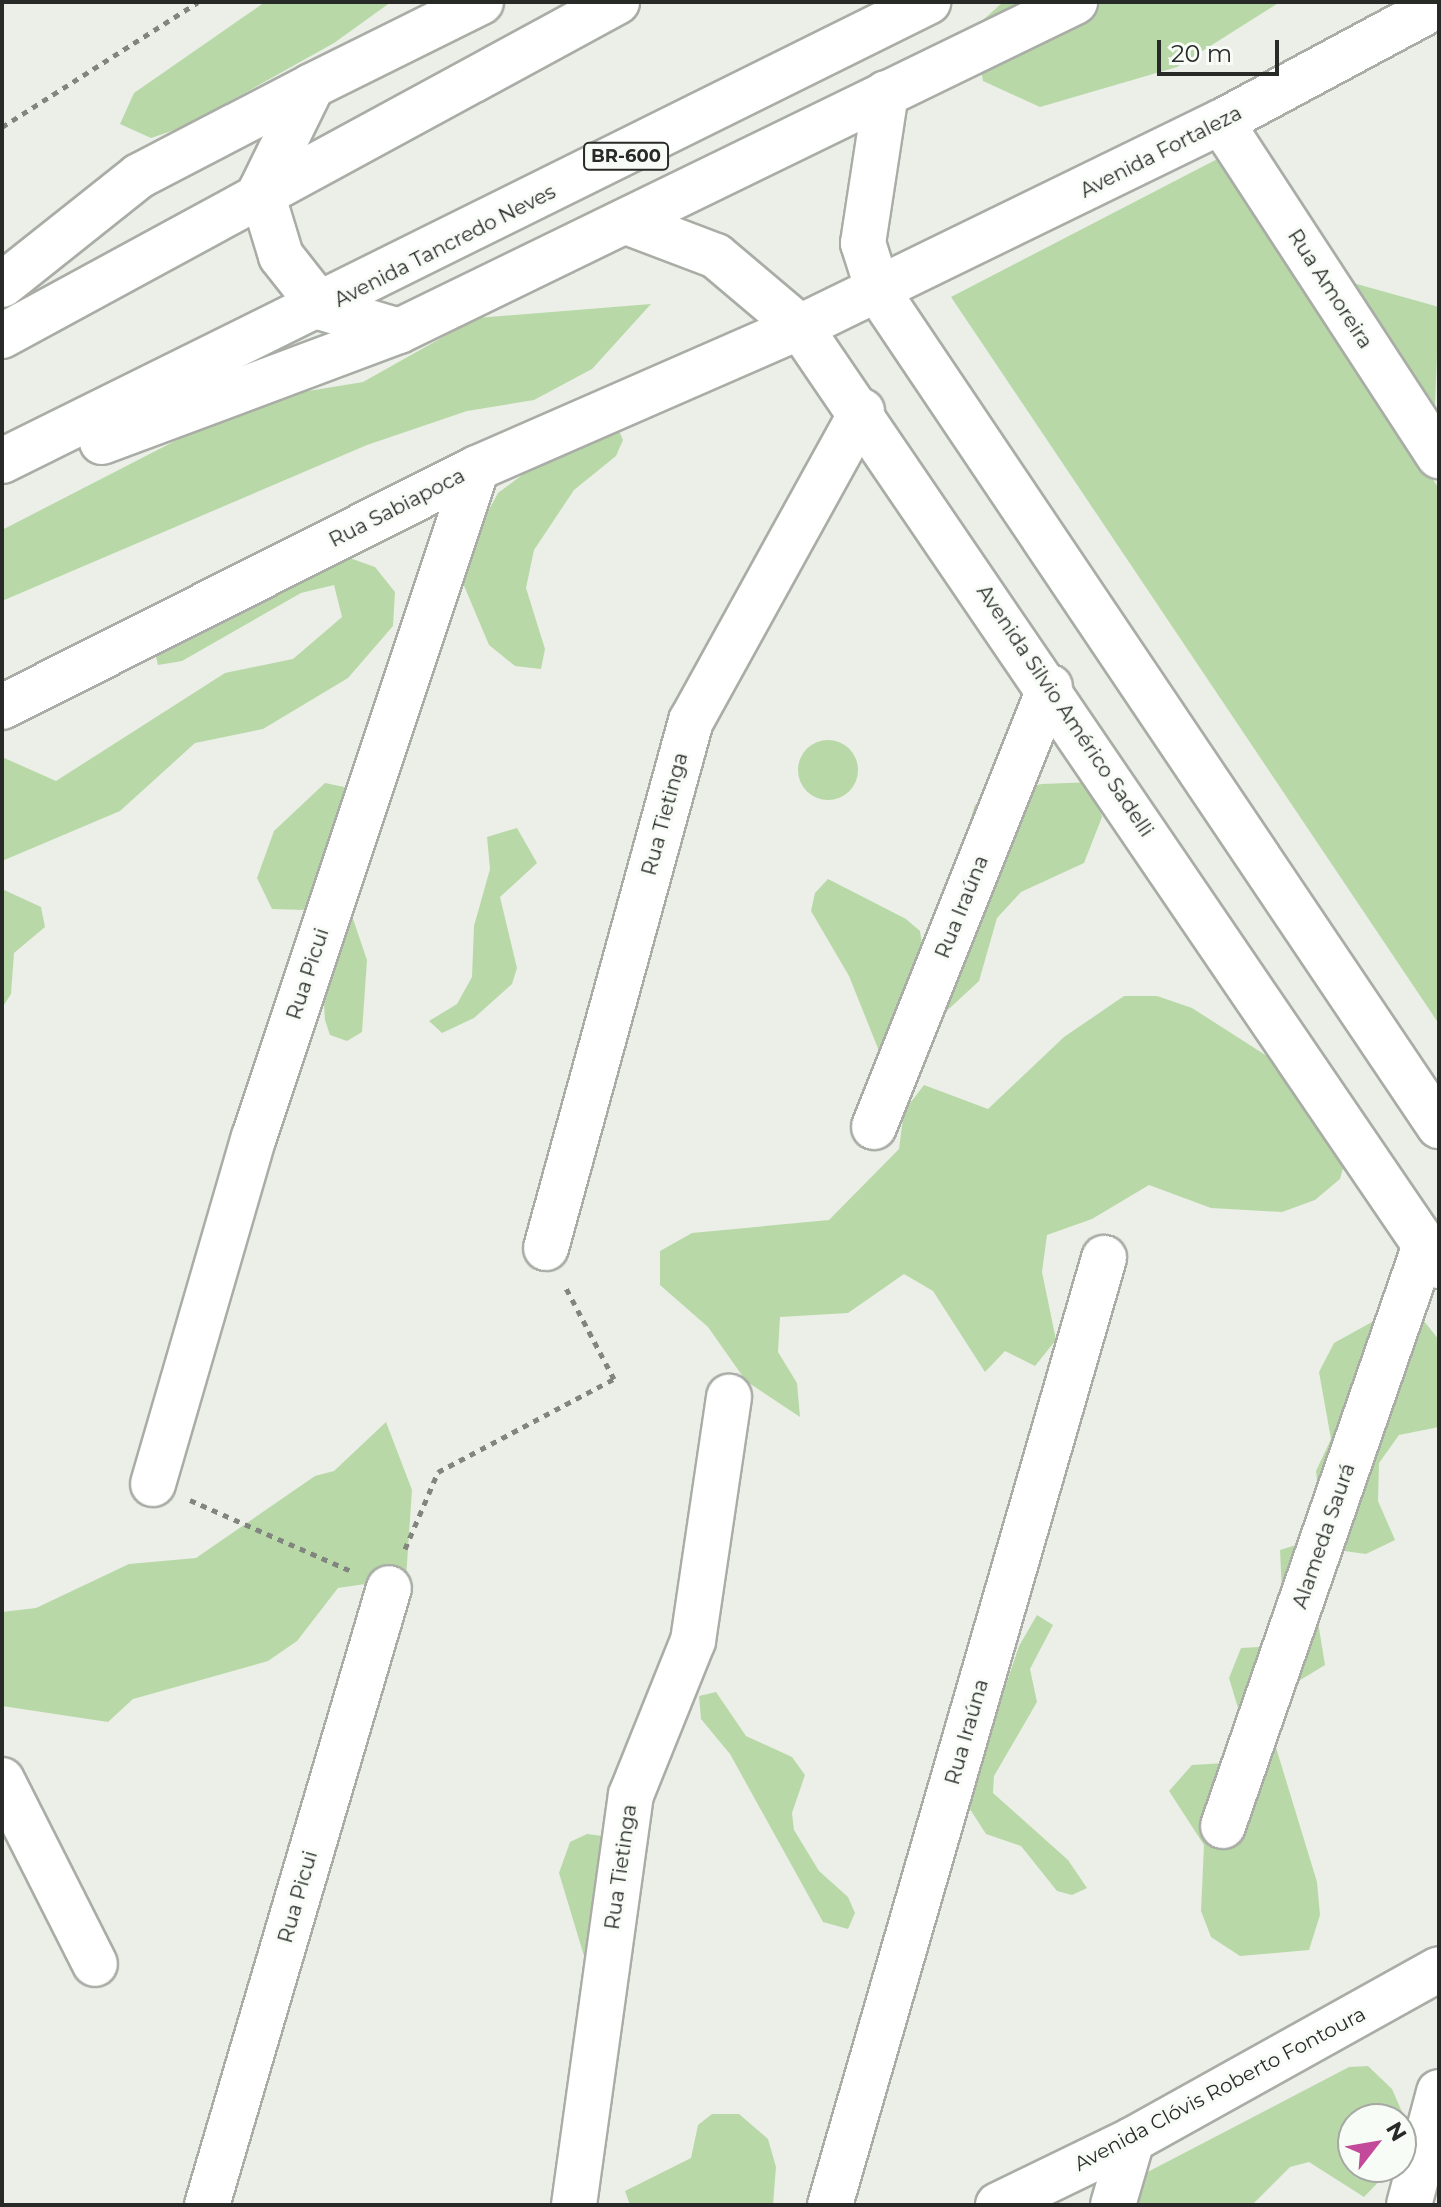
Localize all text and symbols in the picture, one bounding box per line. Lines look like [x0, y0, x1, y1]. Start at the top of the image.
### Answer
scale bar [1161, 24, 1283, 74]
text: 20 m [1171, 39, 1232, 68]
street label: Avenida Fortaleza [1076, 101, 1246, 203]
road number: BR-600 [582, 142, 670, 170]
street label: Avenida Tancredo Neves [330, 180, 560, 312]
street label: Rua Amoreira [1283, 225, 1377, 353]
street label: Rua Sabiapoca [325, 463, 469, 553]
street label: Avenida Silvio Américo Sadelli [972, 581, 1158, 841]
street label: Rua Tietinga [637, 750, 693, 878]
street label: Rua Iraúna [931, 852, 993, 962]
street label: Rua Picui [282, 925, 334, 1023]
street label: Alameda Saurá [1288, 1460, 1360, 1612]
street label: Rua Iraúna [940, 1676, 994, 1788]
street label: Rua Tietinga [600, 1803, 642, 1931]
street label: Rua Picui [273, 1848, 323, 1946]
street label: Avenida Clóvis Roberto Fontoura [1070, 2002, 1370, 2176]
north arrow [1337, 2103, 1417, 2183]
text: N [1380, 2117, 1412, 2146]

